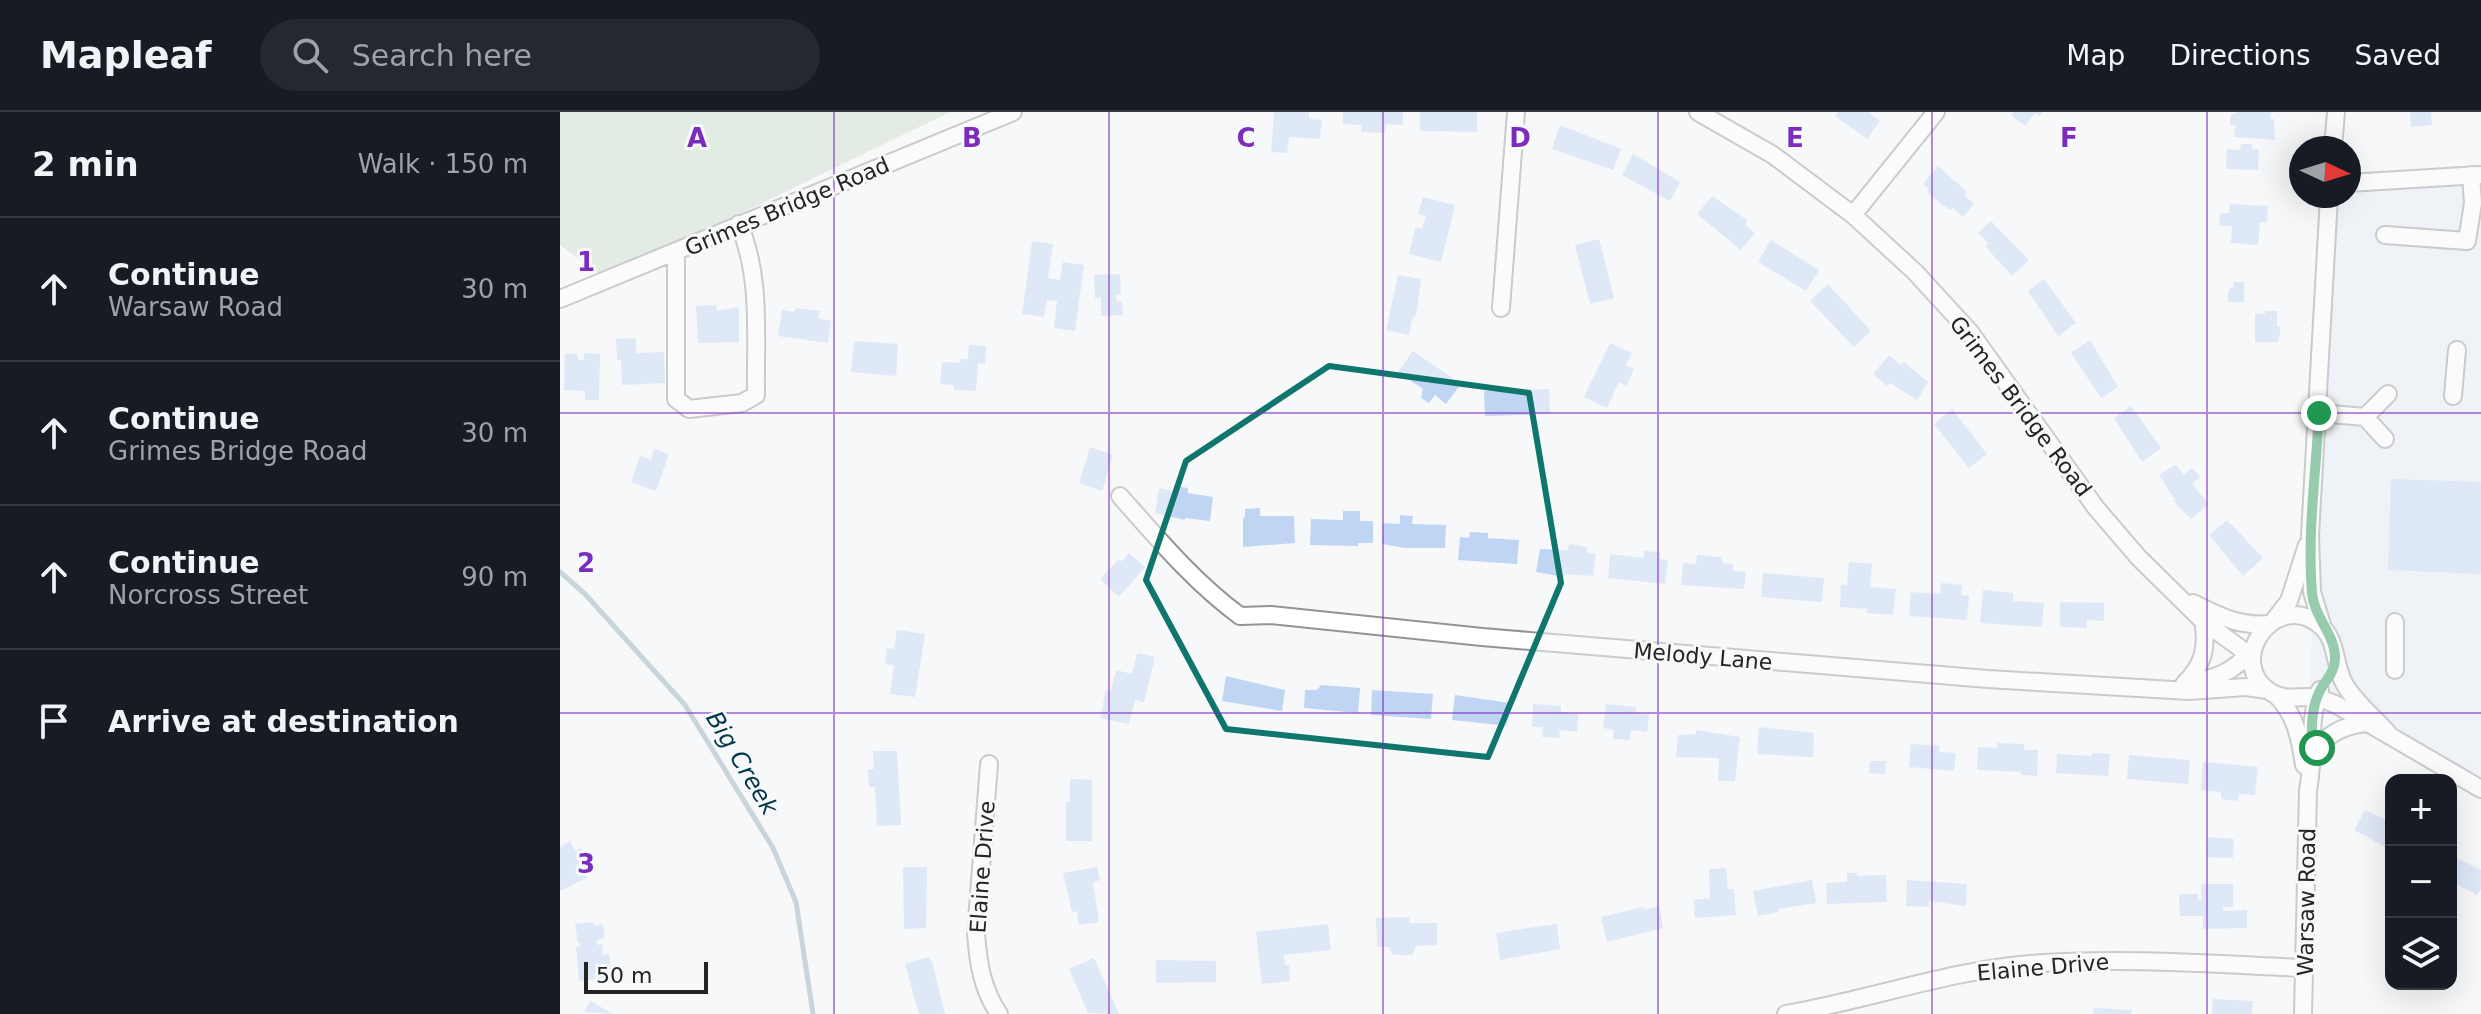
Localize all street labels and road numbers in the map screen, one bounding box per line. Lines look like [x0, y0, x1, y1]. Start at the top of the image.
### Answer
street label: Grimes Bridge Road [681, 152, 893, 261]
street label: Grimes Bridge Road [1945, 311, 2097, 501]
street label: Melody Lane [1632, 638, 1773, 675]
street label: Elaine Drive [965, 800, 1000, 934]
street label: Warsaw Road [2293, 828, 2320, 976]
street label: Elaine Drive [1976, 949, 2110, 986]

